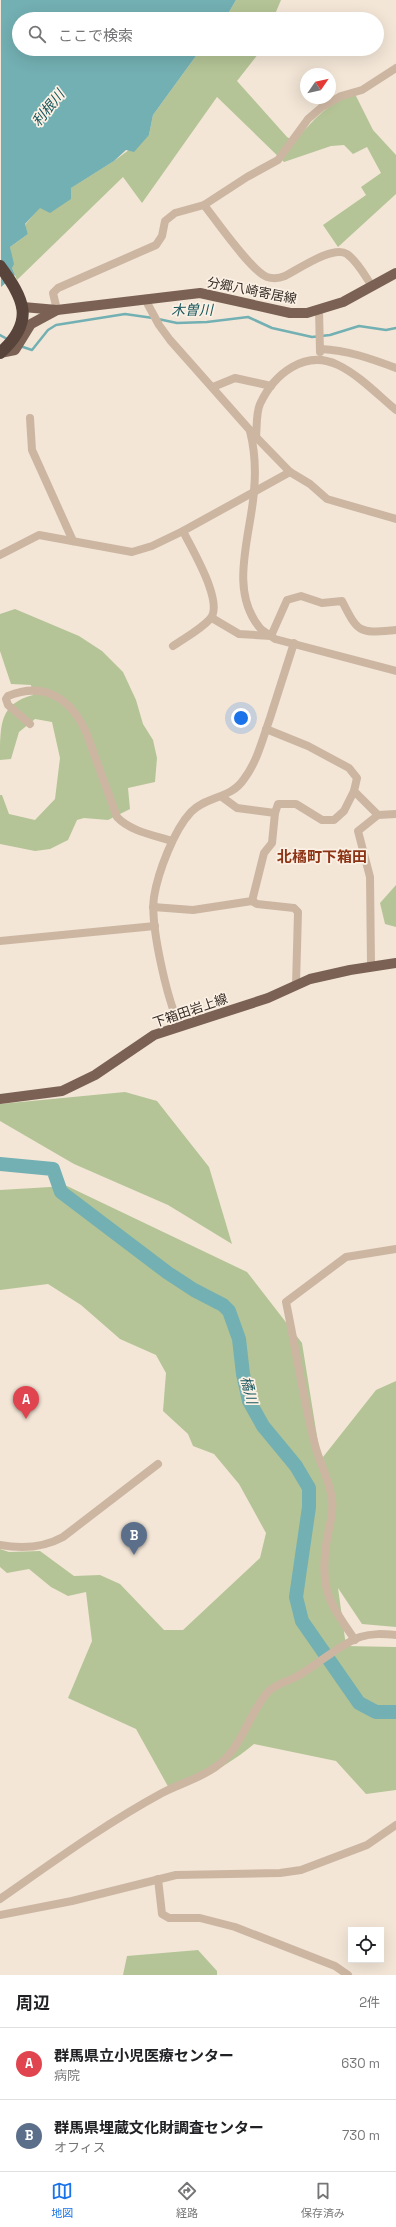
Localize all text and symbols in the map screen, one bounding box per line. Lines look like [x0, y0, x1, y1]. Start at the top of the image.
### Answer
search box [12, 12, 384, 56]
icon: search [26, 23, 48, 45]
text: ここで検索 [58, 26, 133, 45]
north arrow [300, 68, 336, 104]
water label: 利根川 [28, 84, 69, 130]
street label: 分郷八崎寄居線 [206, 273, 298, 308]
water label: 木曽川 [171, 301, 215, 319]
your location [231, 708, 251, 728]
district label: 北橘町下箱田 [277, 847, 367, 866]
street label: 下箱田岩上線 [151, 990, 230, 1031]
water label: 橘川 [237, 1374, 262, 1408]
pin: A [13, 1386, 39, 1419]
pin: B [121, 1522, 147, 1555]
map controls [348, 1927, 384, 1963]
button: locate [348, 1927, 384, 1963]
text: 周辺 [16, 1992, 50, 2014]
text: 2件 [359, 1994, 380, 2011]
text: 群馬県立小児医療センター [54, 2046, 234, 2065]
text: A [25, 2055, 33, 2072]
text: 630 m [341, 2055, 380, 2072]
text: 病院 [54, 2067, 80, 2084]
text: 群馬県埋蔵文化財調査センター [54, 2118, 264, 2137]
text: B [25, 2127, 33, 2144]
text: 730 m [342, 2127, 380, 2144]
text: オフィス [54, 2139, 106, 2156]
tab: 地図 [51, 2180, 73, 2220]
tab: 経路 [176, 2180, 198, 2220]
tab: 保存済み [301, 2180, 345, 2220]

